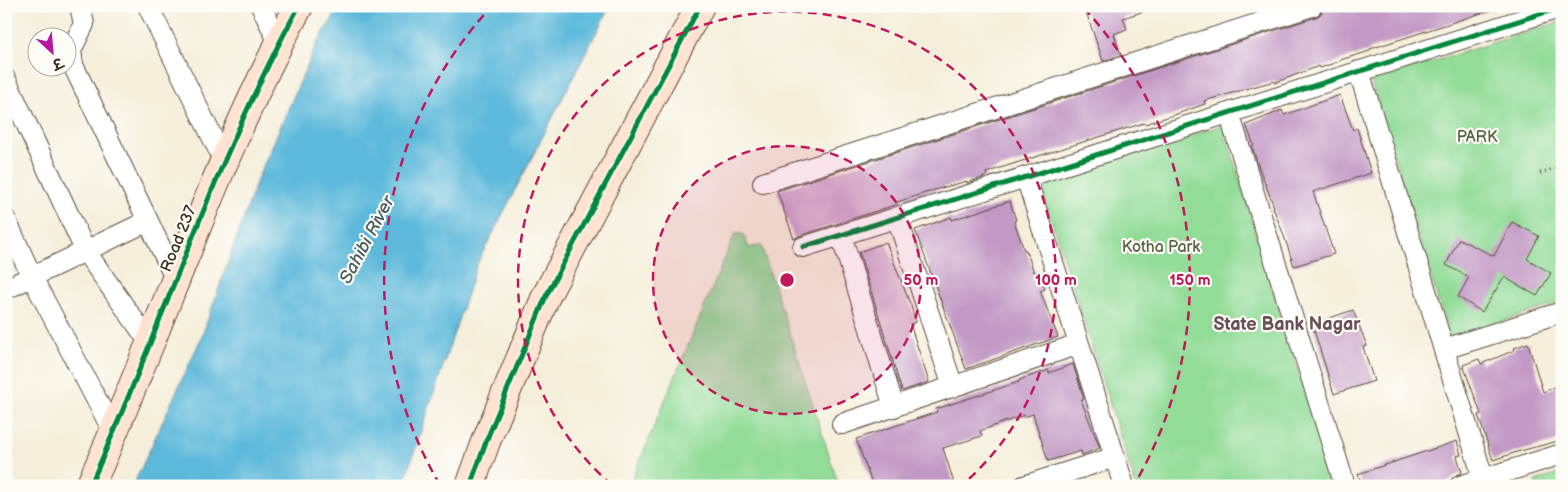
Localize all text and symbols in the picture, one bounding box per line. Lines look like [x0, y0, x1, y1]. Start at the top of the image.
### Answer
north arrow [28, 28, 78, 78]
text: उ [48, 53, 67, 74]
park label: PARK [1457, 128, 1498, 147]
water label: Sahibi River [335, 191, 400, 287]
street label: Road 237 [157, 203, 201, 275]
park label: Kotha Park [1122, 238, 1200, 257]
centre of rings [778, 271, 796, 289]
text: 50 m [904, 271, 939, 290]
text: 100 m [1035, 271, 1077, 290]
text: 150 m [1169, 271, 1211, 290]
district label: State Bank Nagar [1214, 314, 1361, 335]

